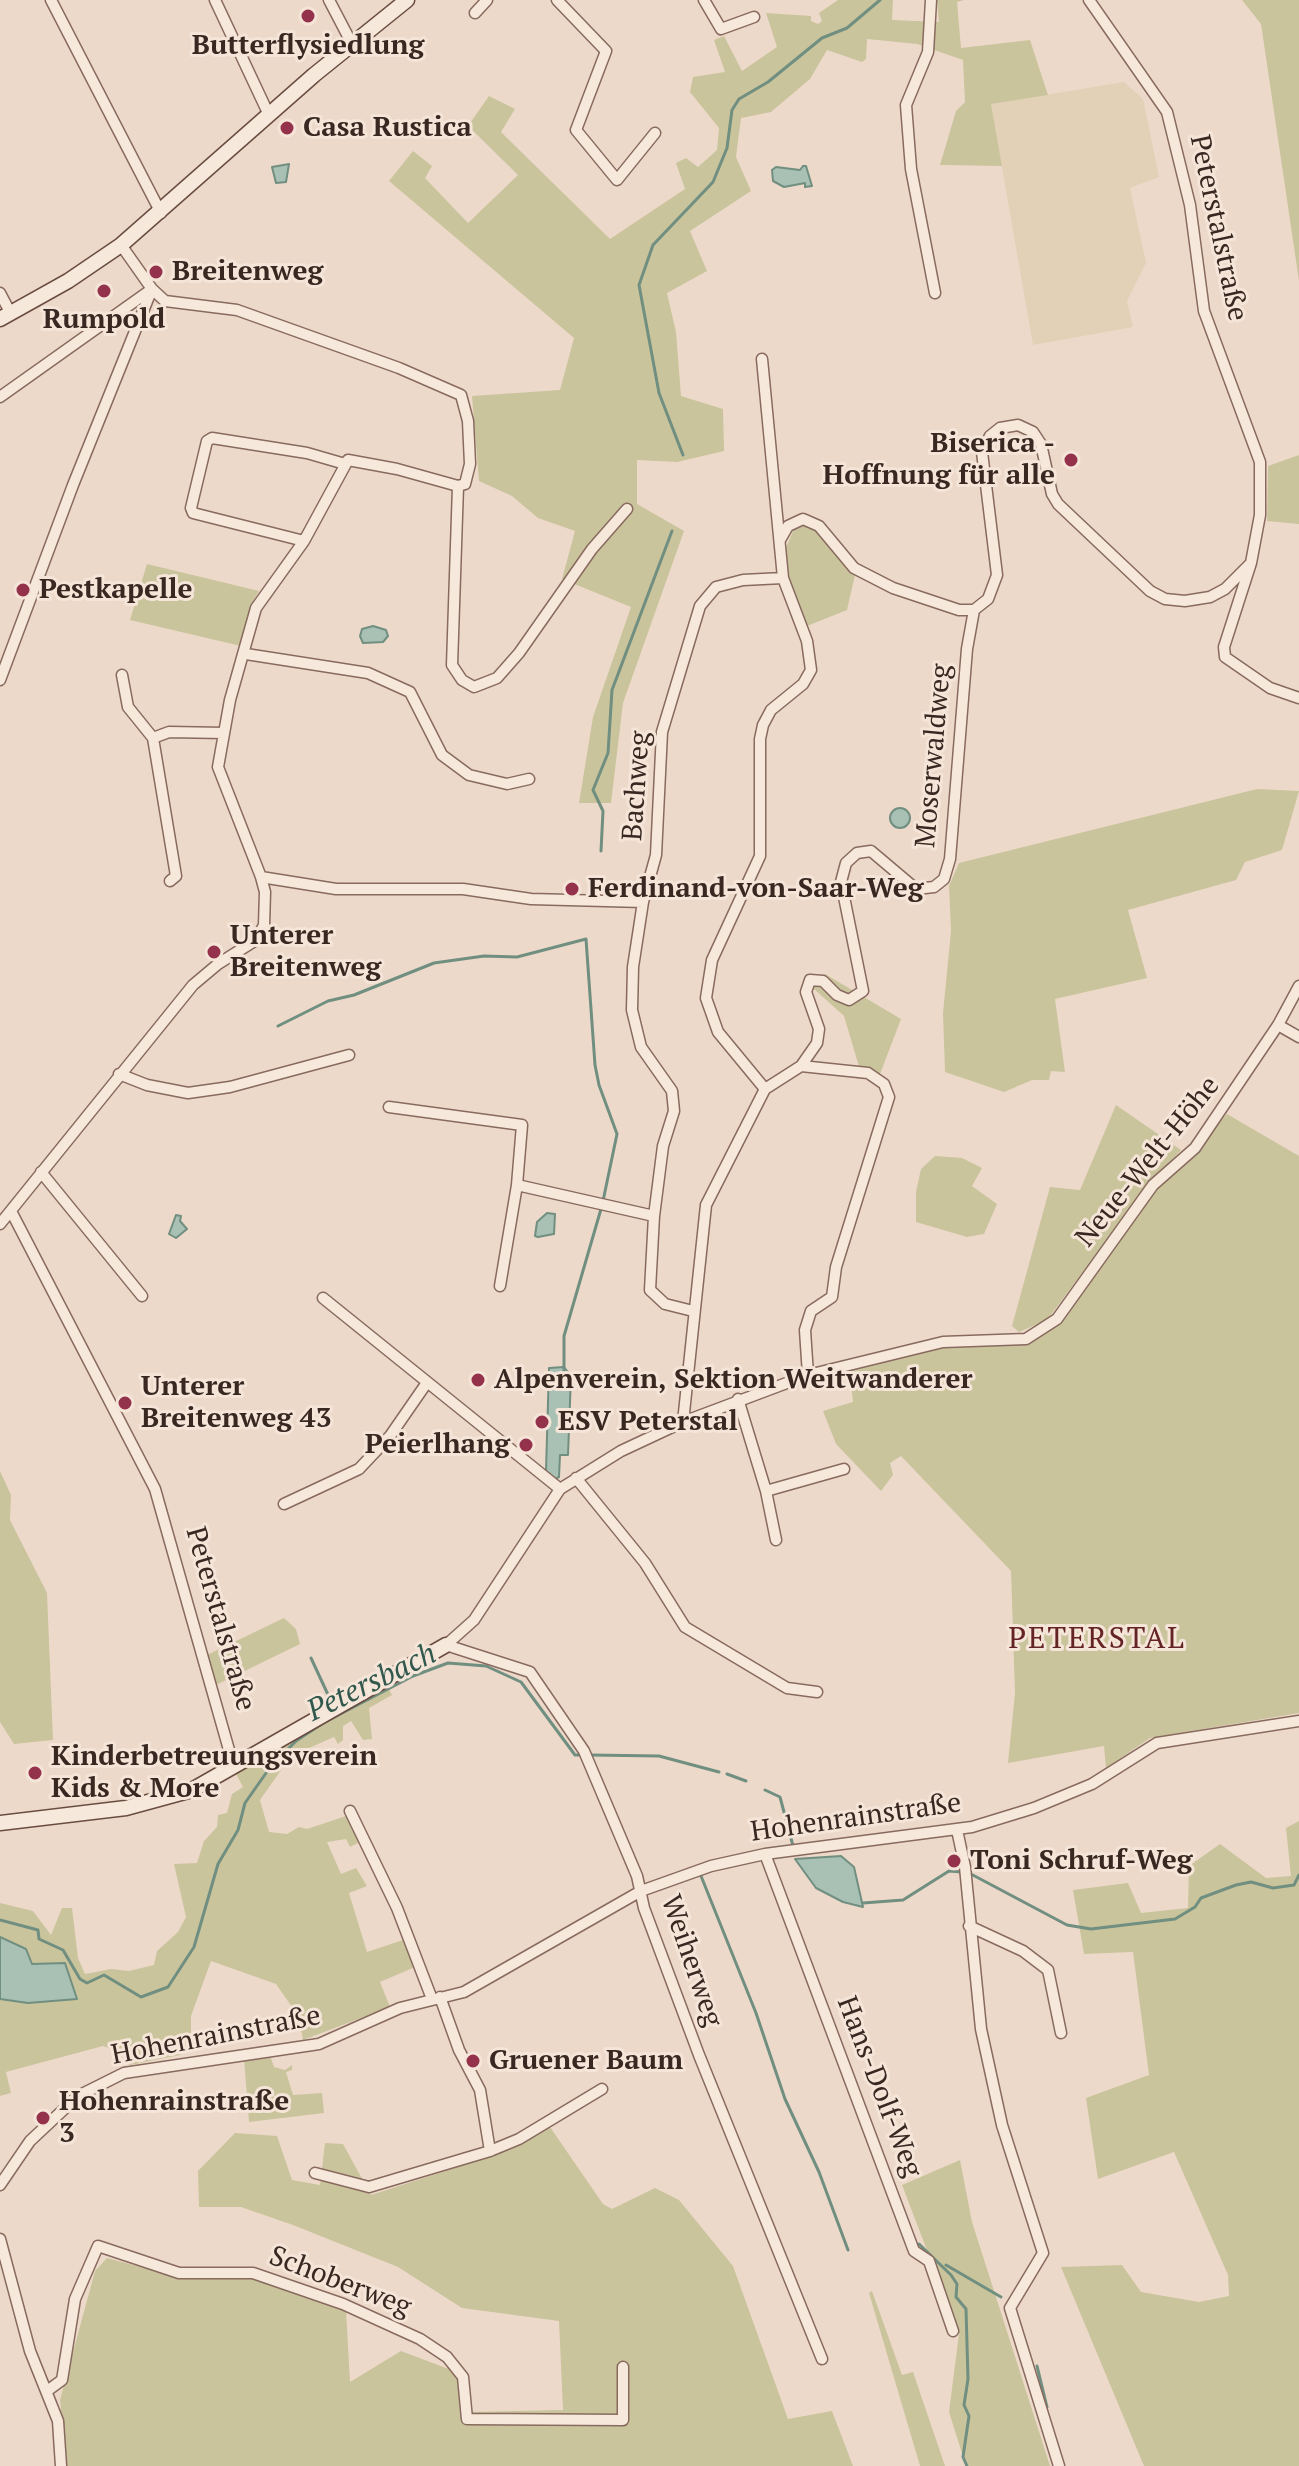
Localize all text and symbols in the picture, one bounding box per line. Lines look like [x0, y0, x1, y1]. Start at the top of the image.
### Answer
marker: Butterflysiedlung [299, 7, 317, 25]
place label: Butterflysiedlung [192, 29, 424, 63]
place label: Casa Rustica [303, 111, 472, 145]
marker: Casa Rustica [278, 119, 296, 137]
street label: Peterstalstraße [1182, 132, 1254, 324]
place label: Breitenweg [172, 255, 323, 289]
marker: Breitenweg [147, 263, 165, 281]
marker: Rumpold [95, 282, 113, 300]
place label: Rumpold [43, 303, 165, 337]
place label: Biserica - Hoffnung für alle [823, 427, 1055, 493]
marker: Biserica - Hoffnung für alle [1062, 451, 1080, 469]
place label: Pestkapelle [39, 573, 193, 607]
marker: Pestkapelle [14, 581, 32, 599]
street label: Moserwaldweg [909, 663, 959, 849]
street label: Bachweg [616, 730, 658, 842]
place label: Ferdinand-von-Saar-Weg [588, 872, 924, 906]
marker: Ferdinand-von-Saar-Weg [563, 880, 581, 898]
place label: Unterer Breitenweg [230, 919, 381, 985]
marker: Unterer Breitenweg [205, 943, 223, 961]
street label: Neue-Welt-Höhe [1069, 1070, 1227, 1254]
place label: Alpenverein, Sektion Weitwanderer [494, 1363, 973, 1397]
place label: Unterer Breitenweg 43 [141, 1370, 331, 1436]
marker: Alpenverein, Sektion Weitwanderer [469, 1371, 487, 1389]
marker: Unterer Breitenweg 43 [116, 1394, 134, 1412]
place label: ESV Peterstal [558, 1405, 738, 1439]
marker: ESV Peterstal [533, 1413, 551, 1431]
place label: Peierlhang [365, 1428, 510, 1462]
marker: Peierlhang [517, 1436, 535, 1454]
street label: Peterstalstraße [178, 1523, 262, 1715]
district label: PETERSTAL [1008, 1621, 1186, 1657]
water label: Petersbach [301, 1636, 443, 1730]
place label: Kinderbetreuungsverein Kids & More [51, 1740, 377, 1806]
marker: Kinderbetreuungsverein Kids & More [26, 1764, 44, 1782]
street label: Hohenrainstraße [749, 1787, 963, 1849]
place label: Toni Schruf-Weg [970, 1844, 1193, 1878]
marker: Toni Schruf-Weg [945, 1852, 963, 1870]
street label: Weiherweg [653, 1891, 729, 2031]
street label: Hans-Dolf-Weg [829, 1992, 929, 2182]
street label: Hohenrainstraße [109, 1999, 323, 2073]
place label: Gruener Baum [489, 2044, 683, 2078]
marker: Gruener Baum [464, 2052, 482, 2070]
place label: Hohenrainstraße 3 [59, 2085, 289, 2151]
marker: Hohenrainstraße 3 [34, 2109, 52, 2127]
street label: Schoberweg [264, 2240, 416, 2324]

